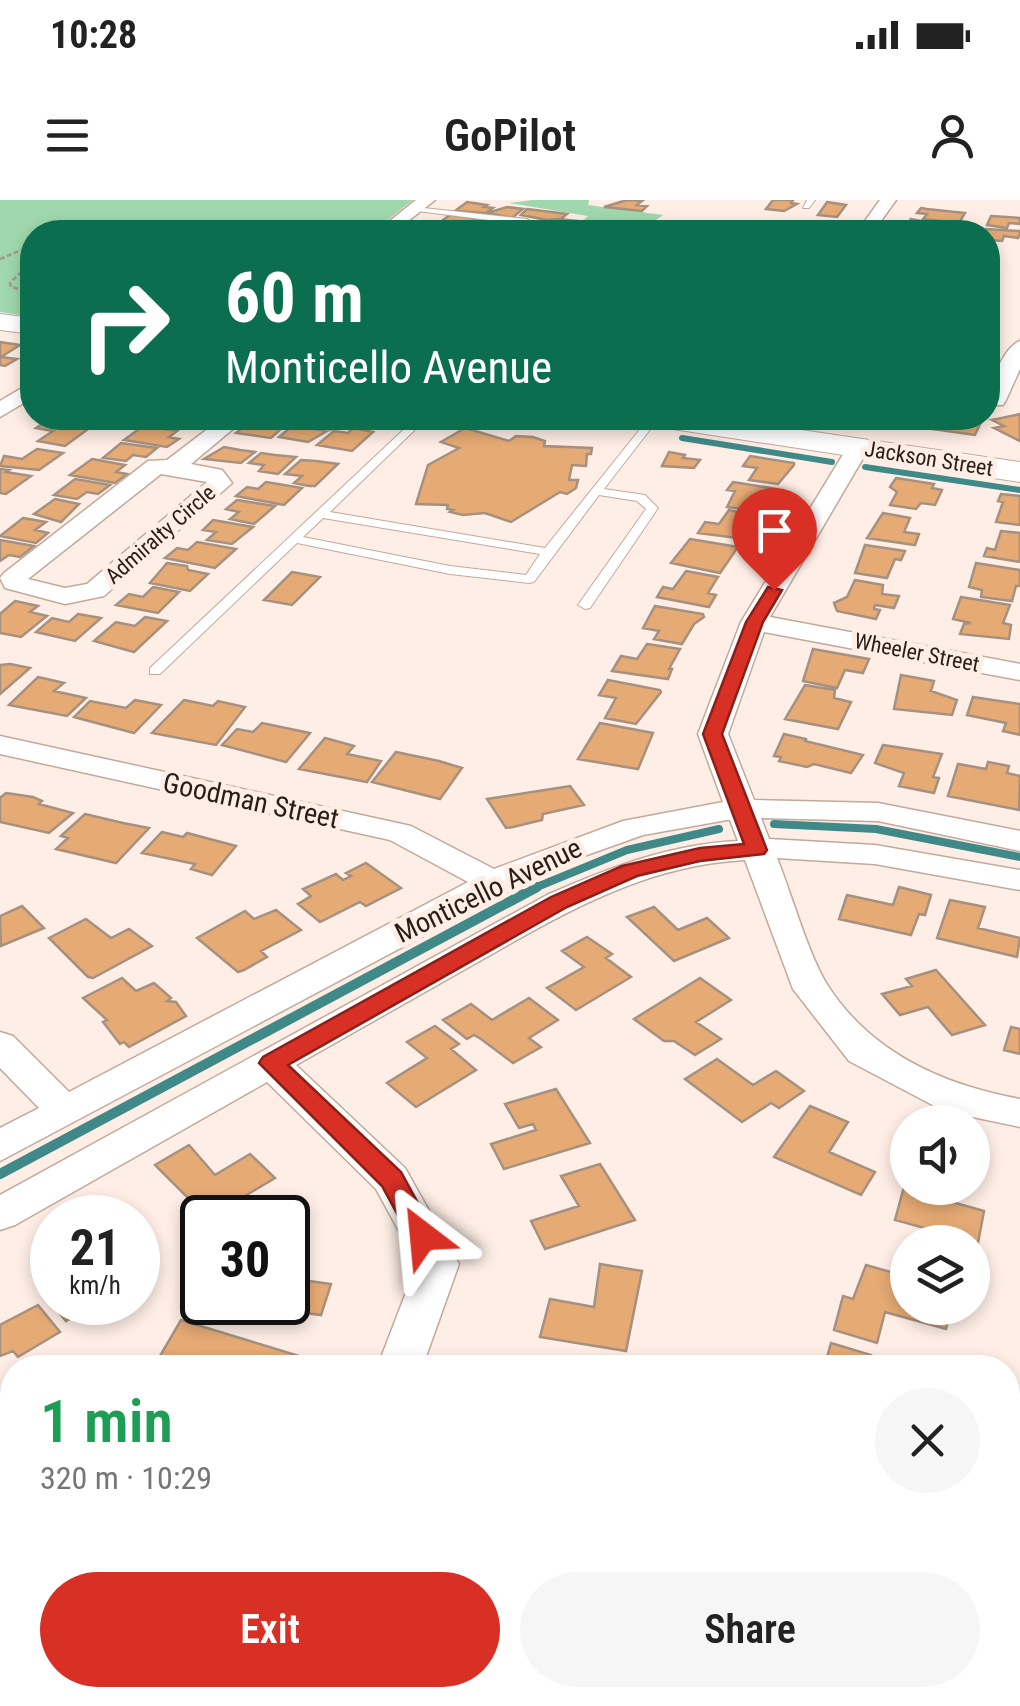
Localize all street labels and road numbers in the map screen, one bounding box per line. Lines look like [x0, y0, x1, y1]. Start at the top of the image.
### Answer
street label: Jackson Street [863, 436, 995, 481]
street label: Admiralty Circle [100, 480, 220, 589]
street label: Wheeler Street [852, 628, 981, 677]
street label: Goodman Street [160, 766, 342, 835]
street label: Monticello Avenue [390, 831, 587, 950]

